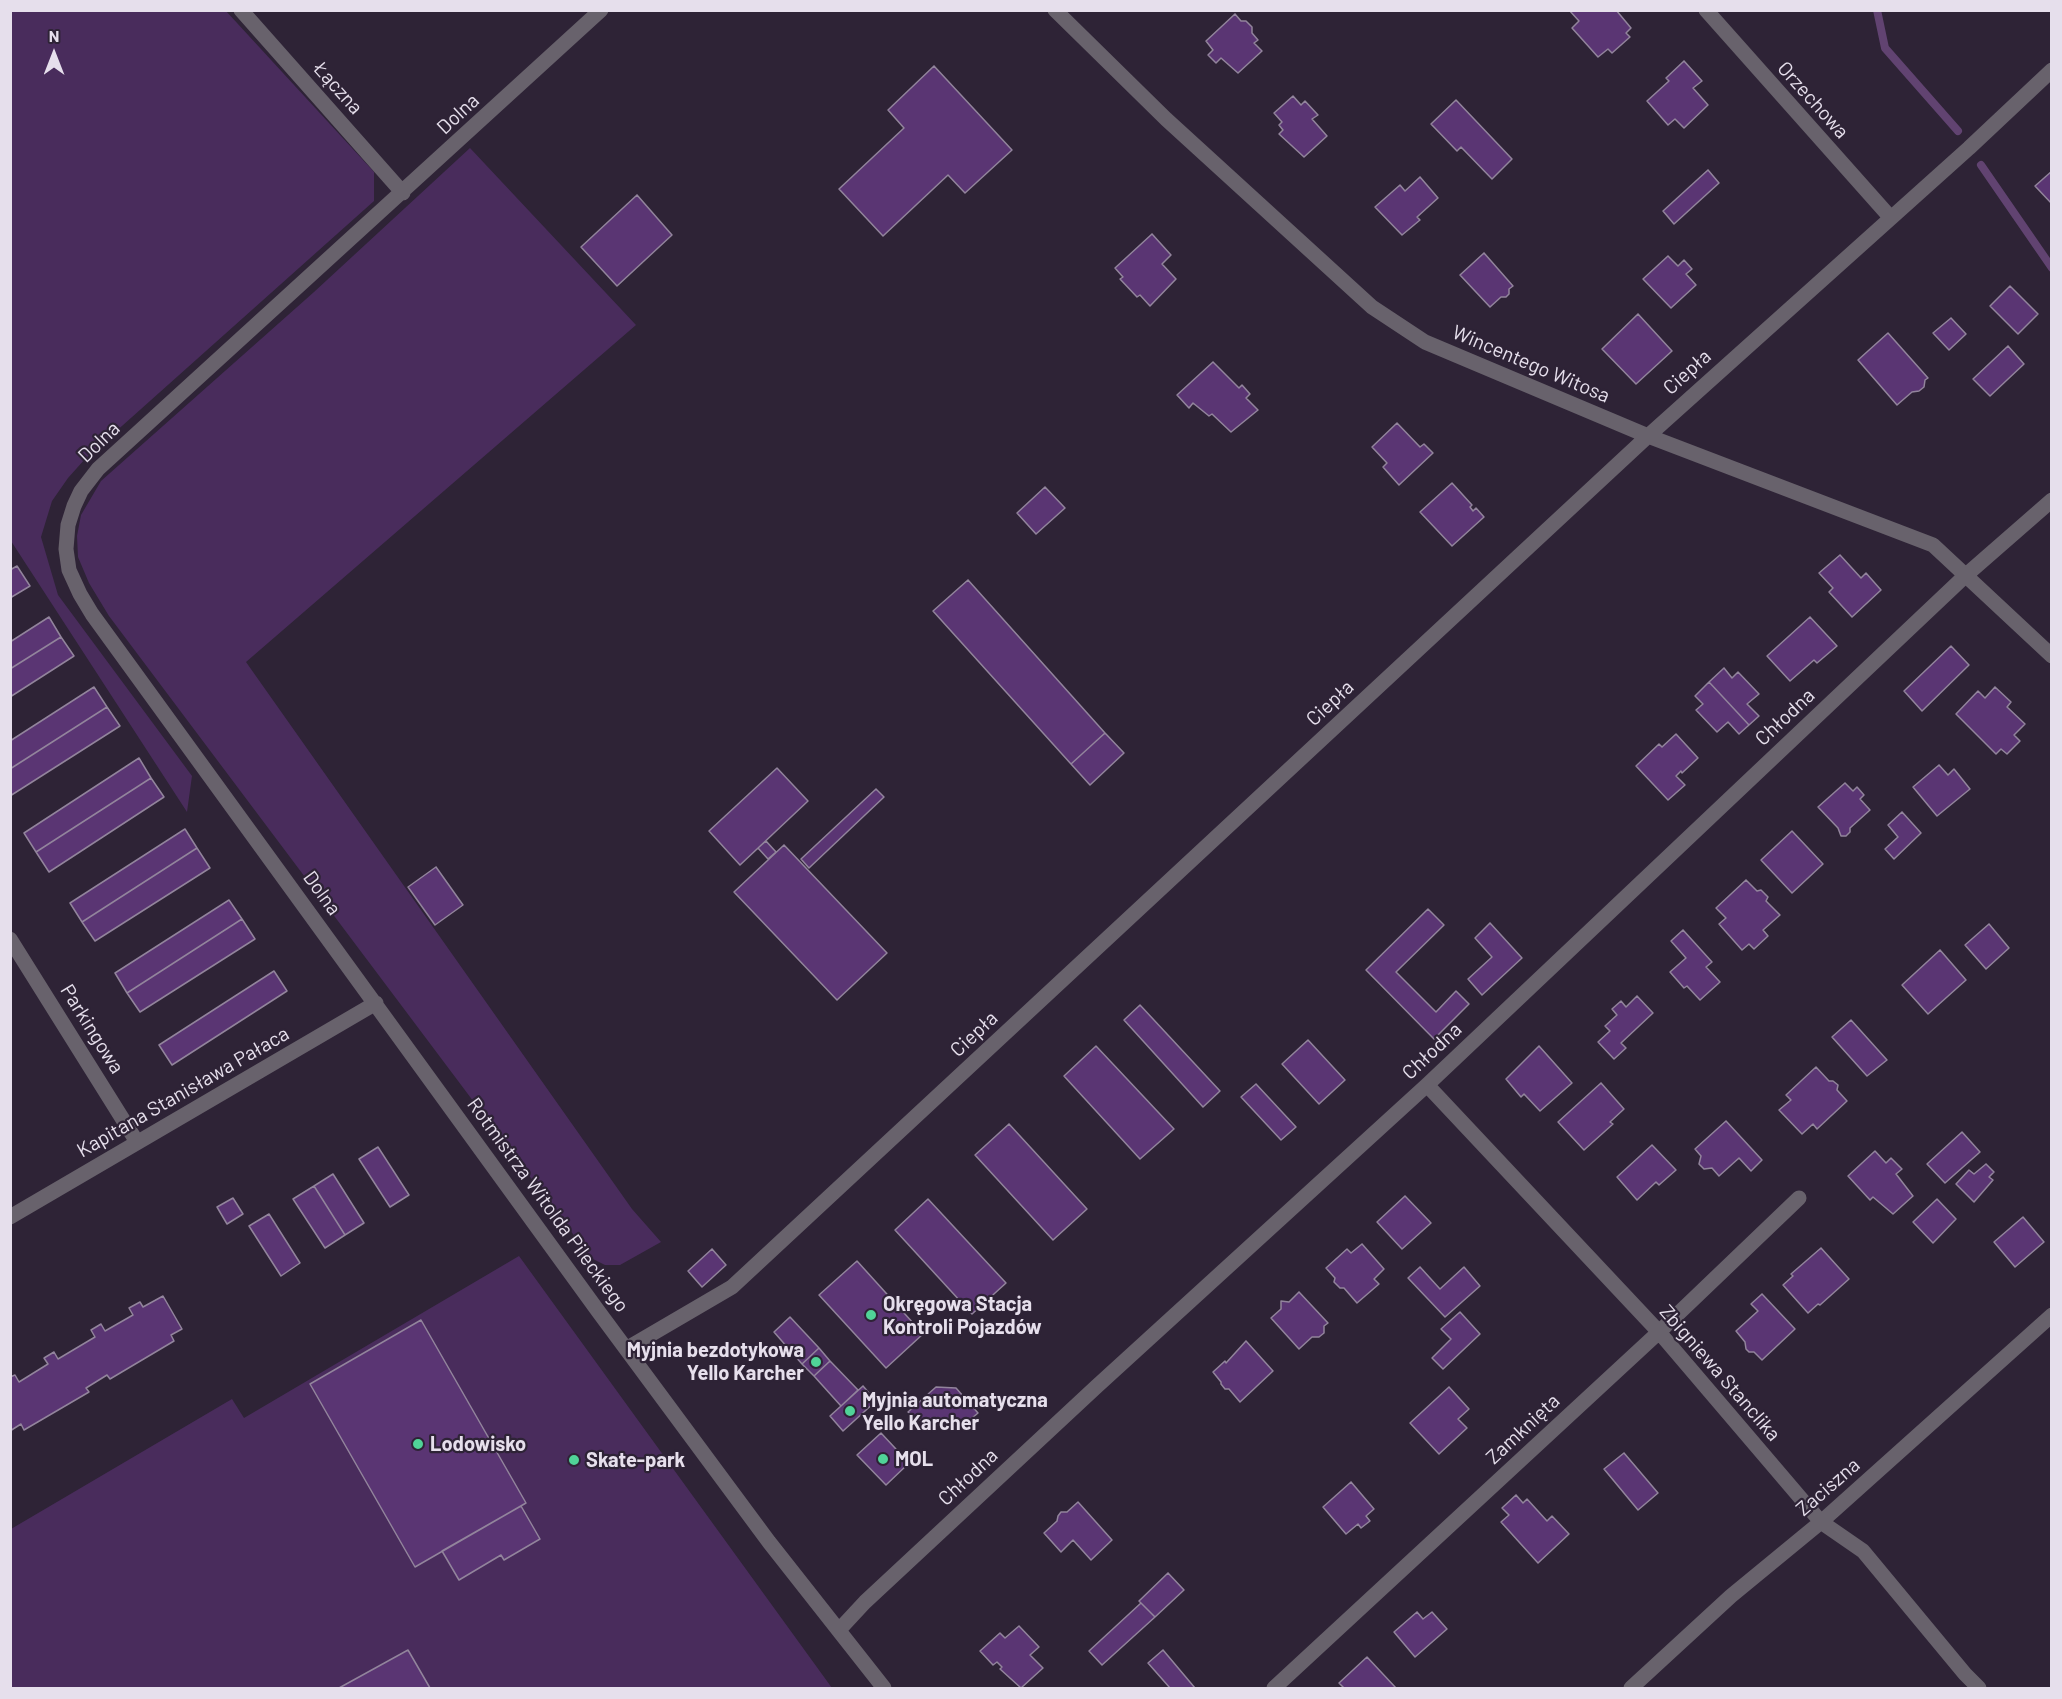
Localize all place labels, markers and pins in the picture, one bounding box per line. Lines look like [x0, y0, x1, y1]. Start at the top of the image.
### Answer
place label: Okręgowa Stacja Kontroli Pojazdów [883, 1292, 1042, 1339]
marker: Okręgowa Stacja Kontroli Pojazdów [864, 1308, 878, 1322]
place label: Myjnia bezdotykowa Yello Karcher [627, 1338, 804, 1385]
marker: Myjnia bezdotykowa Yello Karcher [809, 1355, 823, 1369]
place label: Myjnia automatyczna Yello Karcher [862, 1388, 1048, 1435]
marker: Myjnia automatyczna Yello Karcher [843, 1404, 857, 1418]
place label: Lodowisko [430, 1432, 526, 1456]
marker: Lodowisko [411, 1437, 425, 1451]
place label: MOL [895, 1447, 933, 1471]
place label: Skate-park [586, 1448, 685, 1472]
marker: MOL [876, 1452, 890, 1466]
marker: Skate-park [567, 1453, 581, 1467]

